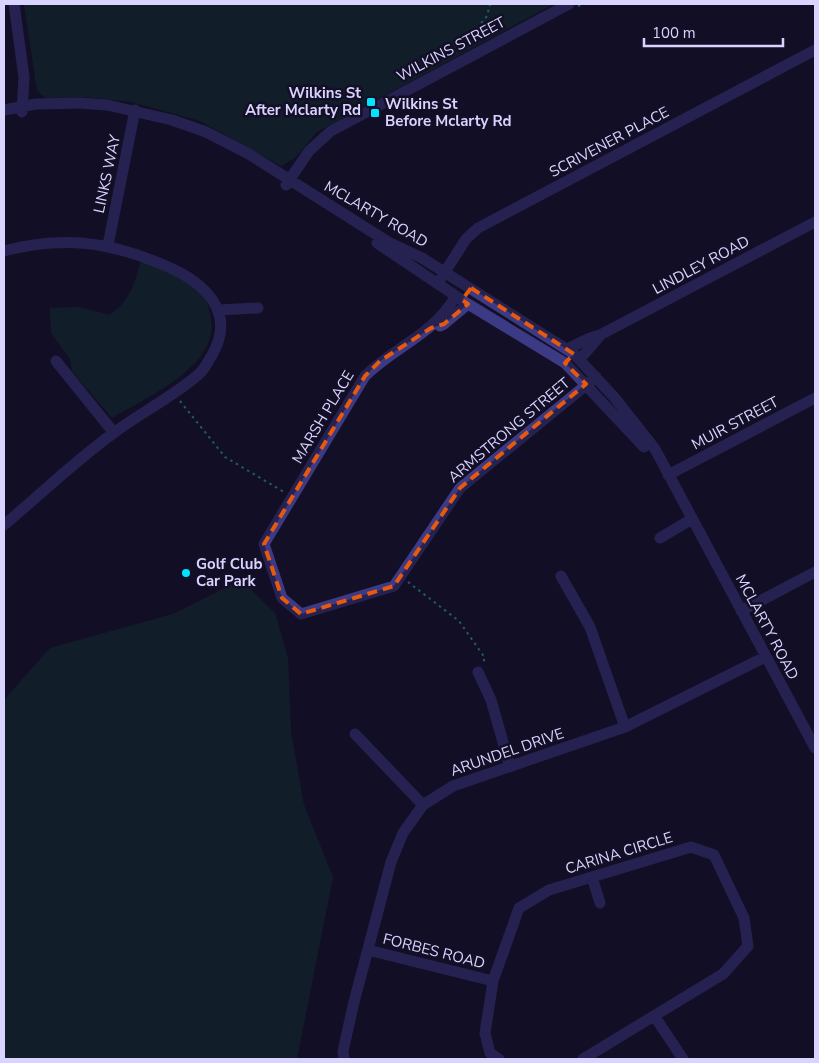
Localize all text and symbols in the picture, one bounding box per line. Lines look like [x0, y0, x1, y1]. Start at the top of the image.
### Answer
street label: WILKINS STREET [393, 12, 509, 86]
scale bar [644, 15, 783, 47]
text: 100 m [652, 23, 696, 43]
place label: Wilkins St After Mclarty Rd [245, 83, 361, 120]
place label: Wilkins St Before Mclarty Rd [385, 94, 512, 131]
marker: Wilkins St After Mclarty Rd [365, 96, 377, 108]
street label: SCRIVENER PLACE [546, 102, 672, 182]
marker: Wilkins St Before Mclarty Rd [369, 107, 381, 119]
street label: LINKS WAY [89, 132, 125, 215]
street label: MCLARTY ROAD [320, 176, 432, 252]
street label: LINDLEY ROAD [649, 231, 753, 299]
street label: MARSH PLACE [287, 367, 359, 467]
street label: ARMSTRONG STREET [444, 373, 574, 487]
street label: MUIR STREET [688, 392, 782, 454]
place label: Golf Club Car Park [196, 554, 262, 591]
marker: Golf Club Car Park [180, 567, 192, 579]
street label: MCLARTY ROAD [731, 571, 803, 683]
street label: ARUNDEL DRIVE [448, 723, 566, 781]
street label: CARINA CIRCLE [563, 827, 675, 879]
street label: FORBES ROAD [381, 929, 487, 973]

